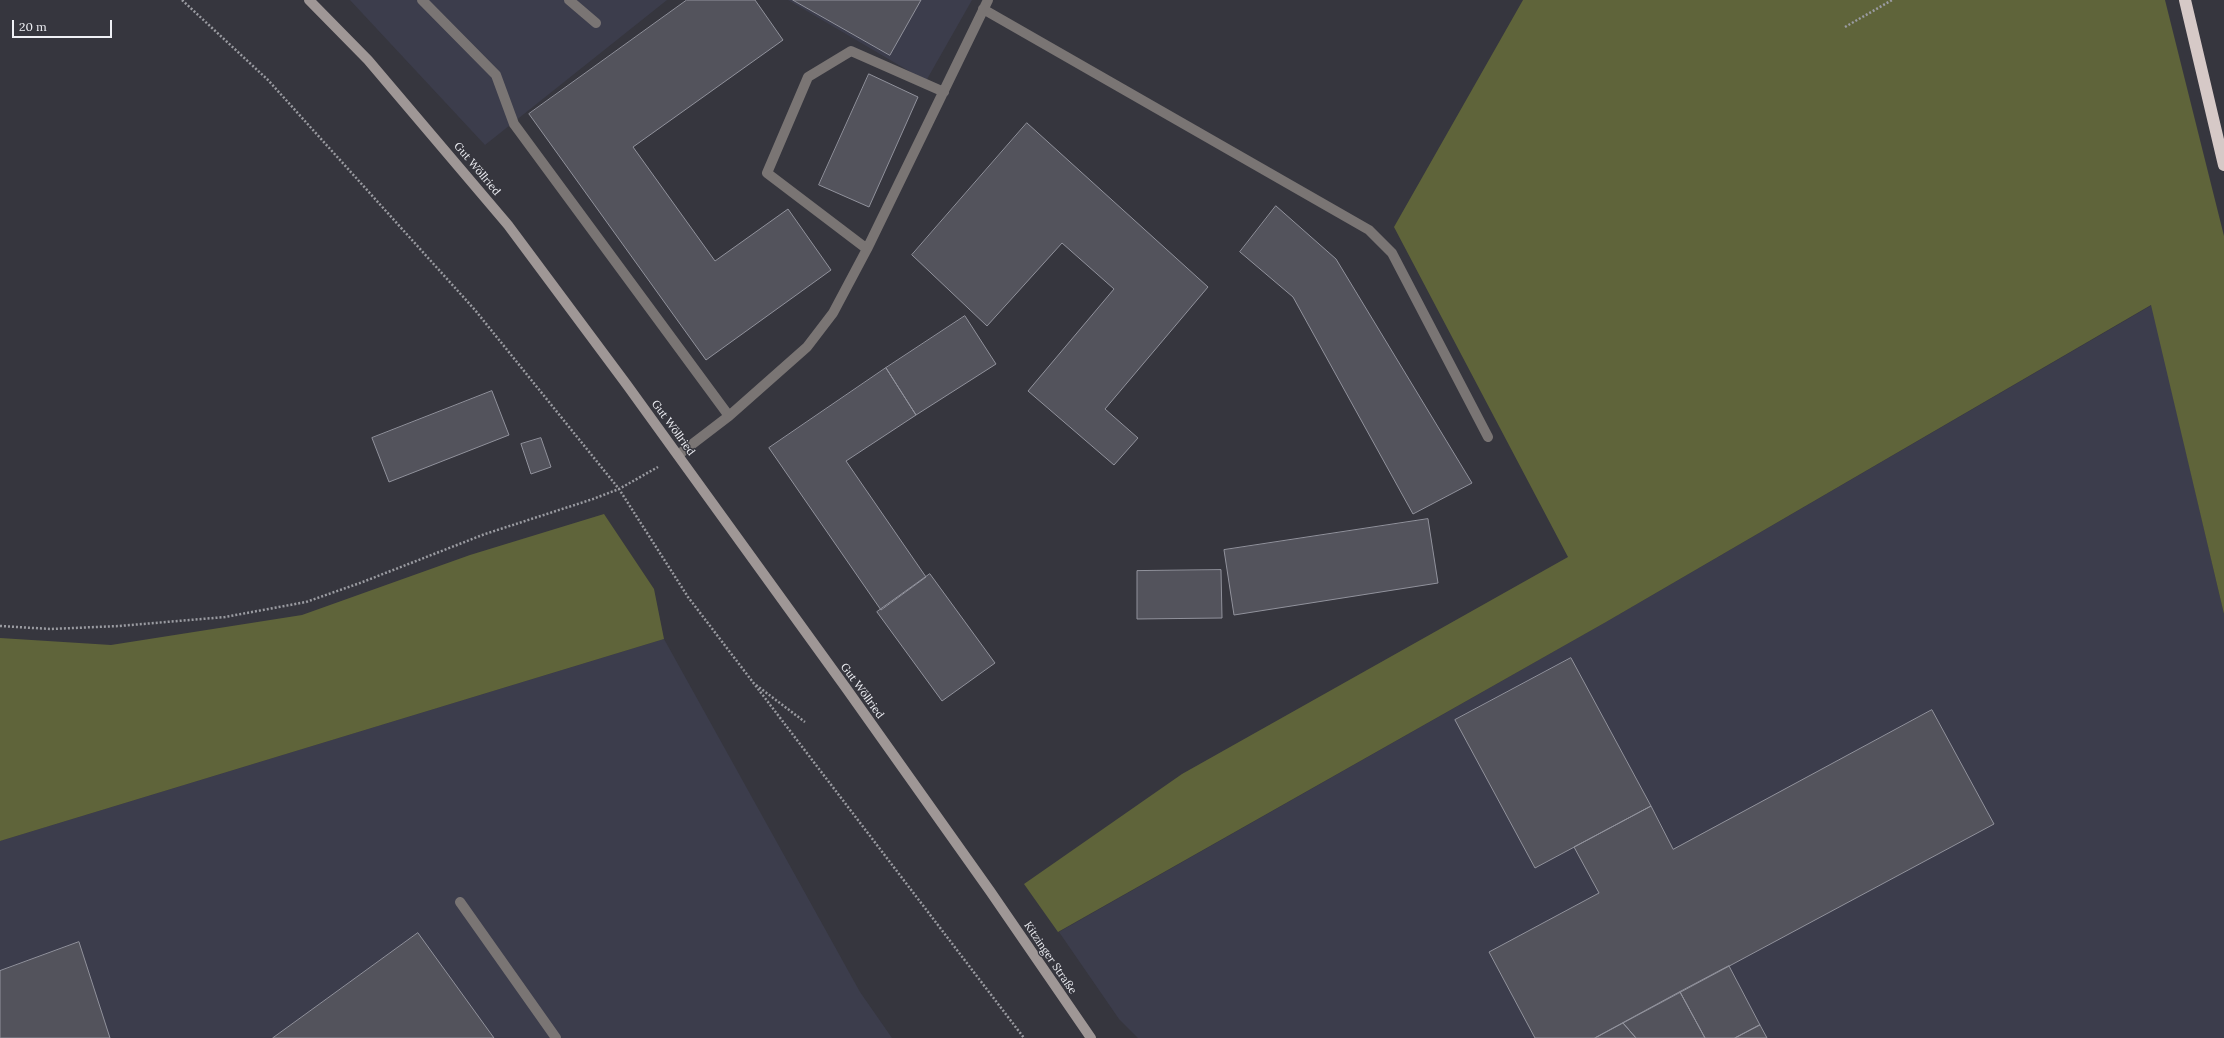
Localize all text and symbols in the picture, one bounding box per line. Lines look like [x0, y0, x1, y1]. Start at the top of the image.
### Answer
scale bar [14, 12, 114, 38]
text: 20 m [19, 19, 47, 34]
street label: Gut Wöllried [451, 140, 503, 198]
street label: Gut Wöllried [648, 398, 698, 458]
street label: Gut Wöllried [837, 661, 887, 721]
street label: Kitzinger Straße [1021, 919, 1079, 997]

